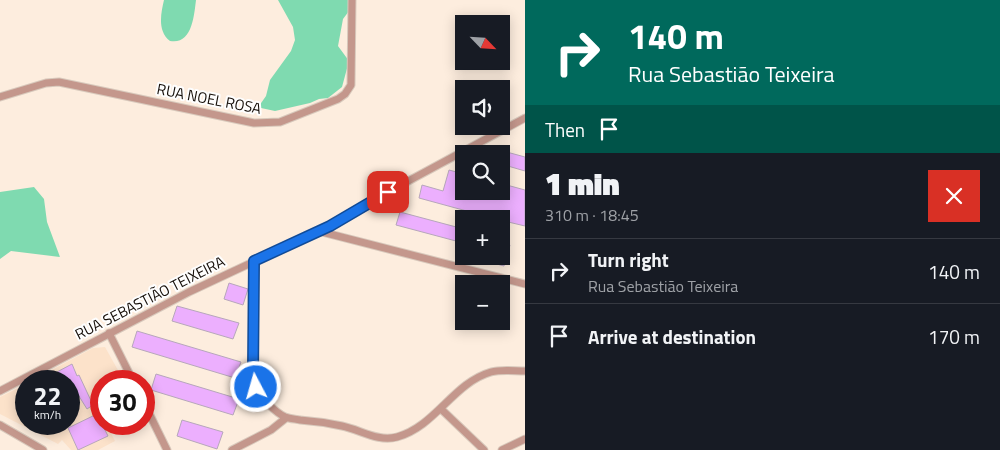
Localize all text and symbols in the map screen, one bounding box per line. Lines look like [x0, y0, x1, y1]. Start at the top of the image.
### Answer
text: 140 m [628, 9, 724, 63]
north arrow [455, 15, 510, 70]
map controls [455, 15, 510, 330]
icon: right [545, 20, 610, 85]
text: Rua Sebastião Teixeira [628, 57, 835, 91]
street label: RUA NOEL ROSA [155, 77, 263, 120]
button: sound [455, 80, 510, 135]
text: Then [545, 115, 585, 144]
icon: arrive [595, 115, 623, 143]
button: search [455, 145, 510, 200]
text: 1 min [545, 161, 620, 207]
button: close [928, 170, 980, 222]
pin [367, 171, 409, 213]
icon: arrive [374, 178, 402, 206]
text: 310 m · 18:45 [545, 203, 639, 227]
button: + [455, 210, 510, 265]
text: Turn right [588, 245, 669, 274]
street label: RUA SEBASTIÃO TEIXEIRA [71, 250, 229, 345]
icon: right [545, 257, 573, 285]
text: 140 m [928, 257, 980, 286]
text: Rua Sebastião Teixeira [588, 274, 738, 298]
button: − [455, 275, 510, 330]
icon: arrive [545, 322, 573, 350]
text: Arrive at destination [588, 322, 756, 351]
text: 170 m [928, 322, 980, 351]
position arrow [229, 360, 281, 412]
speed limit sign: 30 [90, 370, 155, 435]
text: 22 [33, 377, 62, 415]
text: km/h [34, 405, 61, 424]

